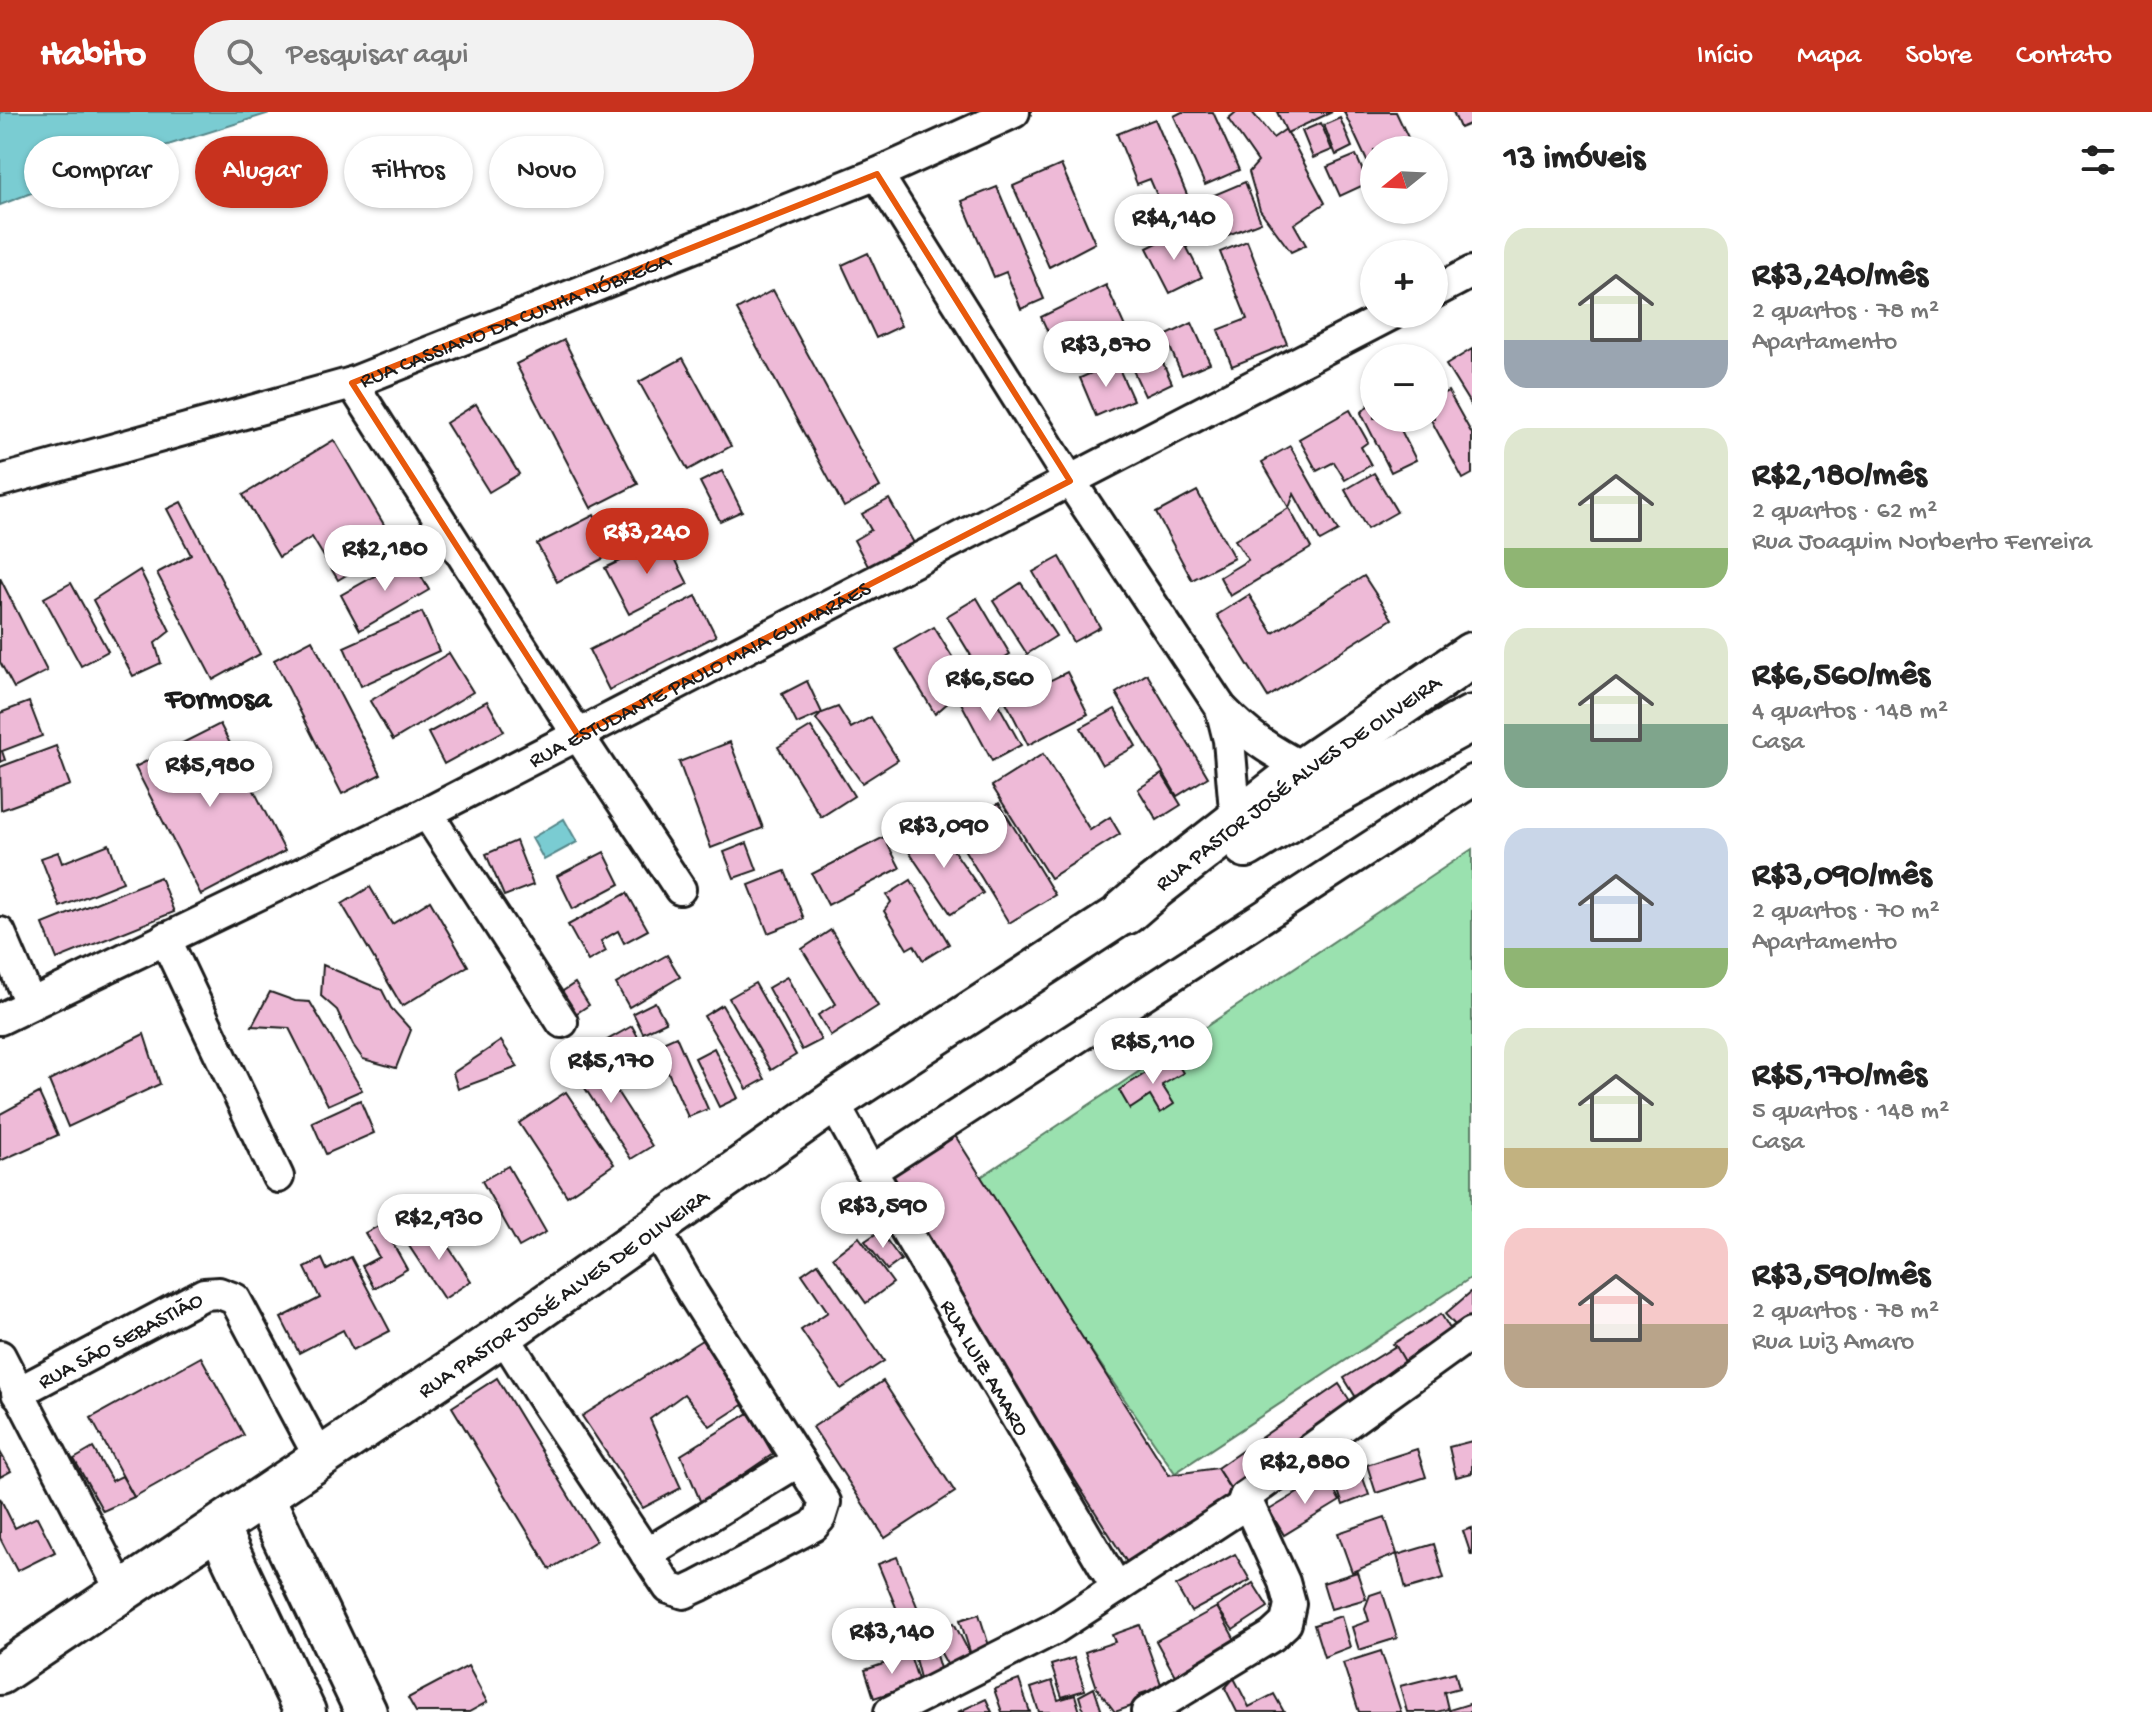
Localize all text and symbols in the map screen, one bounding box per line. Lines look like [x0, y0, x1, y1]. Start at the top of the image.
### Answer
search box [194, 20, 754, 92]
text: Habito [40, 34, 146, 78]
icon: search [222, 34, 266, 78]
text: Pesquisar aqui [286, 39, 469, 74]
text: Início [1697, 40, 1753, 73]
text: Mapa [1797, 40, 1861, 73]
text: Sobre [1905, 40, 1972, 73]
text: Contato [2016, 40, 2112, 73]
chip: Comprar [24, 136, 179, 208]
chip: Alugar [195, 136, 328, 208]
chip: Filtros [344, 136, 473, 208]
chip: Novo [489, 136, 604, 208]
north arrow [1360, 136, 1448, 224]
map controls [1360, 136, 1448, 432]
icon: filters [2076, 138, 2120, 182]
text: 13 imóveis [1504, 140, 1645, 180]
pin: R$4,140 [1100, 194, 1248, 262]
text: R$4,140 [1132, 204, 1216, 235]
button: + [1360, 240, 1448, 328]
street label: RUA CASSIANO DA CUNHA NÓBREGA [357, 248, 676, 396]
text: R$3,240/mês [1752, 257, 1928, 297]
icon: home [1568, 260, 1664, 356]
text: 2 quartos · 78 m² [1752, 297, 1939, 328]
pin: R$3,870 [1032, 321, 1180, 389]
text: Apartamento [1752, 328, 1897, 359]
text: R$3,870 [1061, 331, 1151, 362]
button: − [1360, 344, 1448, 432]
text: R$2,180/mês [1752, 457, 1926, 497]
icon: home [1568, 460, 1664, 556]
text: 2 quartos · 62 m² [1752, 497, 1937, 528]
pin: R$3,240 [573, 508, 721, 576]
text: R$3,240 [604, 518, 690, 549]
pin: R$2,180 [311, 525, 459, 593]
text: Rua Joaquim Norberto Ferreira [1752, 528, 2092, 559]
text: R$2,180 [342, 535, 428, 566]
street label: RUA ESTUDANTE PAULO MAIA GUIMARÃES [525, 577, 877, 775]
pin: R$6,560 [916, 655, 1064, 723]
text: R$6,560/mês [1752, 657, 1930, 697]
icon: home [1568, 660, 1664, 756]
text: R$6,560 [946, 665, 1034, 696]
street label: RUA PASTOR JOSÉ ALVES DE OLIVEIRA [1151, 671, 1448, 898]
district label: Formosa [164, 684, 272, 719]
text: 4 quartos · 148 m² [1752, 697, 1948, 728]
text: Casa [1752, 728, 1805, 759]
pin: R$5,980 [136, 741, 284, 809]
text: R$5,980 [165, 751, 255, 782]
pin: R$3,090 [870, 802, 1018, 870]
text: R$3,090 [899, 812, 989, 843]
text: R$3,090/mês [1752, 857, 1931, 897]
icon: home [1568, 860, 1664, 956]
text: 2 quartos · 70 m² [1752, 897, 1940, 928]
text: Apartamento [1752, 928, 1897, 959]
pin: R$5,110 [1079, 1018, 1227, 1086]
text: R$5,110 [1112, 1028, 1194, 1059]
pin: R$5,170 [537, 1037, 685, 1105]
text: R$5,170 [568, 1047, 654, 1078]
text: R$5,170/mês [1752, 1057, 1927, 1097]
icon: home [1568, 1060, 1664, 1156]
text: 5 quartos · 148 m² [1752, 1097, 1949, 1128]
text: Casa [1752, 1128, 1805, 1159]
pin: R$3,590 [809, 1182, 957, 1250]
street label: RUA PASTOR JOSÉ ALVES DE OLIVEIRA [414, 1184, 716, 1405]
text: R$3,590 [839, 1192, 927, 1223]
pin: R$2,930 [365, 1194, 513, 1262]
text: R$2,930 [395, 1204, 483, 1235]
text: R$3,590/mês [1752, 1257, 1930, 1297]
icon: home [1568, 1260, 1664, 1356]
street label: RUA SÃO SEBASTIÃO [35, 1288, 208, 1396]
street label: RUA LUIZ AMARO [933, 1296, 1033, 1442]
text: 2 quartos · 78 m² [1752, 1297, 1939, 1328]
text: Rua Luiz Amaro [1752, 1328, 1914, 1359]
pin: R$2,880 [1231, 1438, 1379, 1506]
text: R$2,880 [1260, 1448, 1350, 1479]
pin: R$3,140 [818, 1608, 966, 1676]
text: R$3,140 [850, 1618, 934, 1649]

